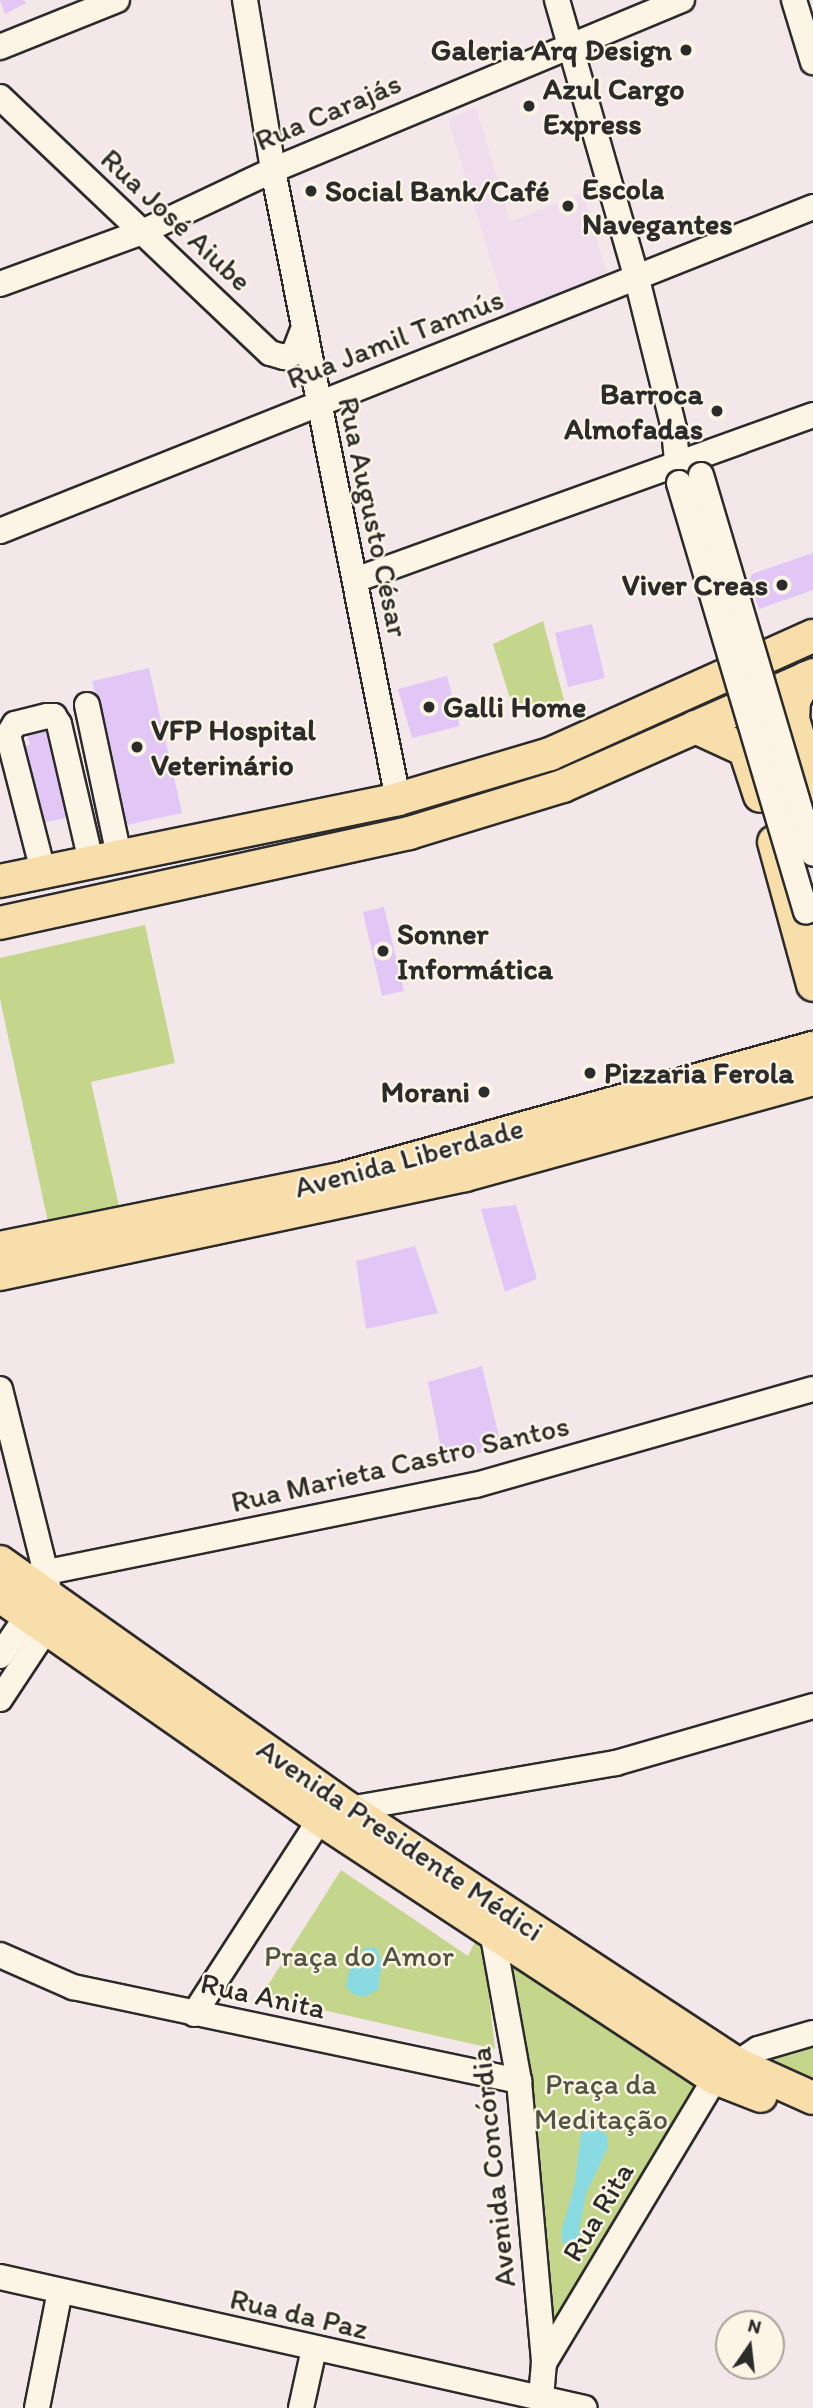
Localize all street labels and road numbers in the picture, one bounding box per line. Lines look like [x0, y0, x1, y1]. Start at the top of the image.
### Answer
street label: Rua Carajás [250, 65, 406, 159]
street label: Rua José Aiube [93, 141, 259, 299]
street label: Rua Jamil Tannús [283, 282, 507, 396]
street label: Rua Augusto César [330, 394, 416, 640]
street label: Avenida Liberdade [290, 1110, 528, 1206]
street label: Rua Marieta Castro Santos [227, 1408, 573, 1520]
street label: Avenida Presidente Médici [250, 1731, 550, 1949]
street label: Rua Anita [198, 1965, 328, 2027]
street label: Avenida Concórdia [462, 2045, 524, 2289]
street label: Rua Rita [555, 2156, 641, 2268]
street label: Rua da Paz [226, 2281, 372, 2347]

